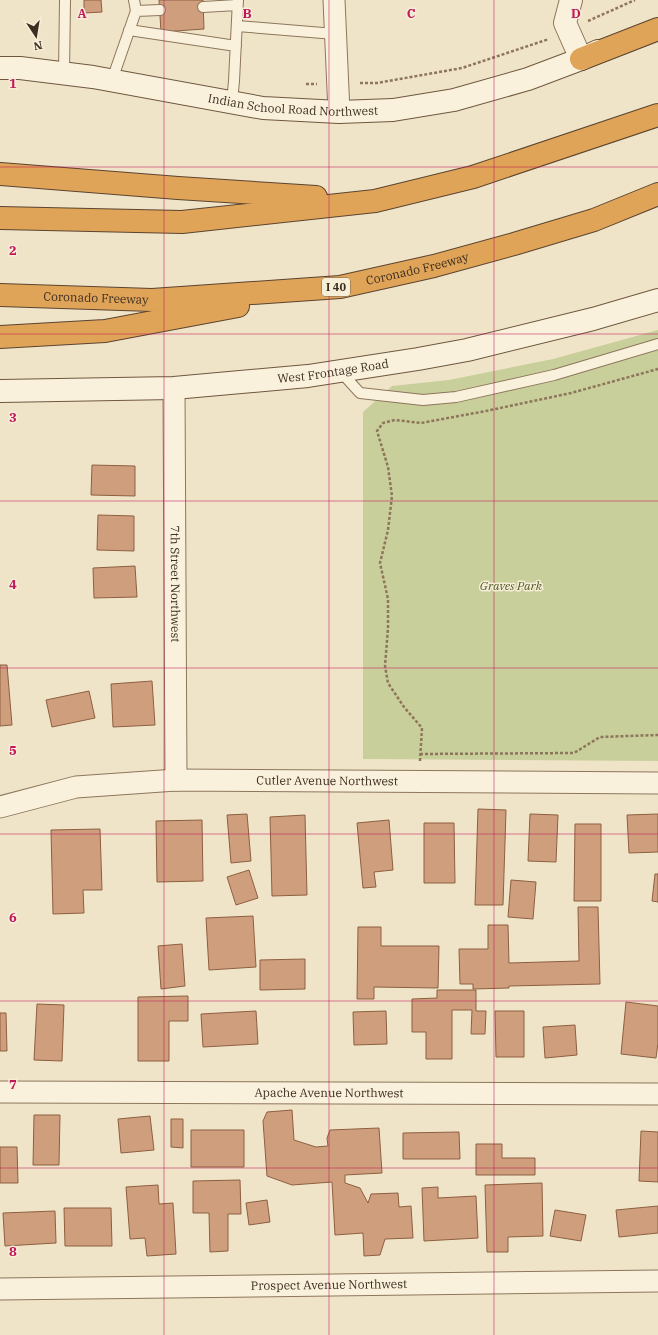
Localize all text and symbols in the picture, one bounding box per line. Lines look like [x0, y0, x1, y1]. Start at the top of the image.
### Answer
text: A [77, 5, 87, 22]
text: B [242, 5, 252, 22]
text: C [407, 5, 416, 22]
text: D [571, 5, 581, 22]
north arrow [16, 16, 56, 56]
text: N [32, 38, 44, 54]
text: 1 [9, 75, 17, 92]
street label: Indian School Road Northwest [207, 90, 378, 119]
text: 2 [9, 242, 17, 259]
street label: Coronado Freeway [364, 249, 471, 288]
road number: I 40 [322, 278, 350, 296]
street label: Coronado Freeway [43, 288, 149, 307]
street label: West Frontage Road [277, 356, 390, 386]
text: 3 [9, 409, 17, 426]
street label: 7th Street Northwest [168, 525, 183, 643]
text: 4 [9, 576, 17, 593]
park label: Graves Park [480, 578, 543, 593]
text: 5 [9, 742, 17, 759]
street label: Cutler Avenue Northwest [256, 773, 398, 788]
text: 6 [9, 909, 17, 926]
text: 7 [9, 1076, 17, 1093]
street label: Apache Avenue Northwest [254, 1085, 404, 1100]
text: 8 [9, 1243, 17, 1260]
street label: Prospect Avenue Northwest [251, 1276, 407, 1293]

